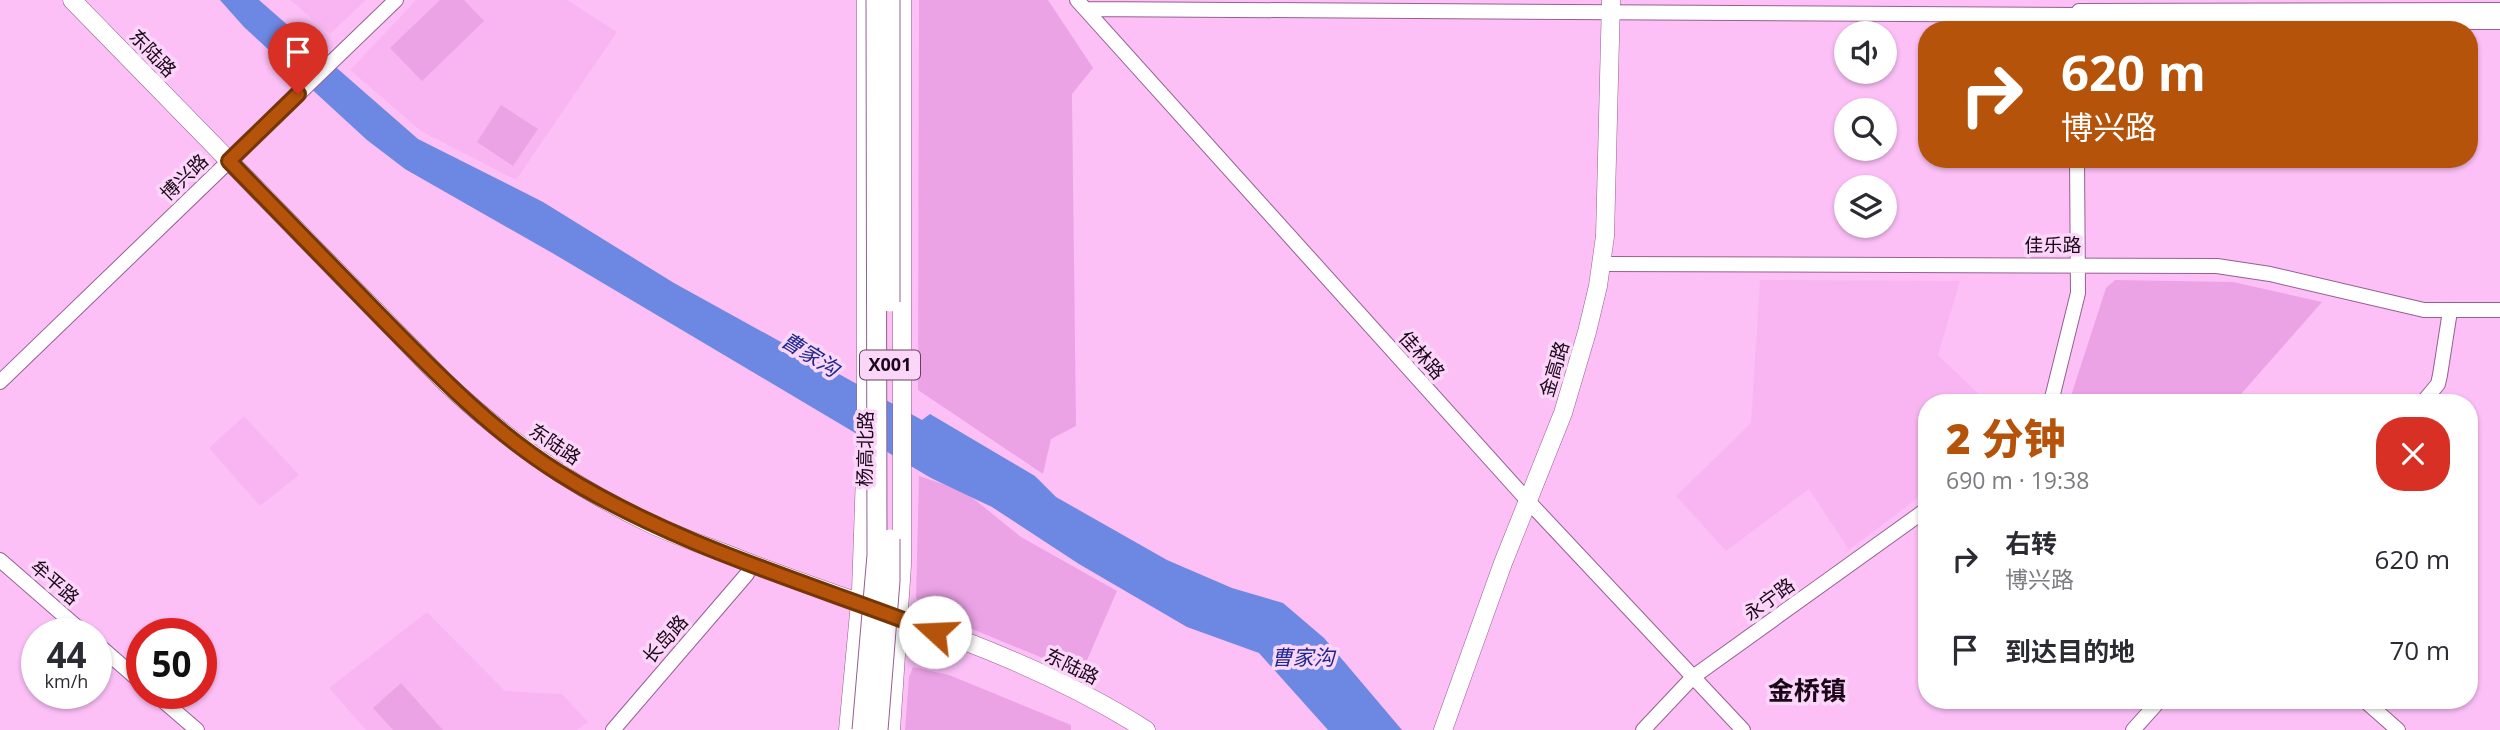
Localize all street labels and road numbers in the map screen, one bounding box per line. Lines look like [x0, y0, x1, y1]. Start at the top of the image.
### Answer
street label: 东陆路 [124, 23, 182, 83]
street label: 博兴路 [154, 148, 214, 206]
street label: 佳乐路 [2024, 232, 2082, 258]
street label: 佳林路 [1393, 325, 1451, 385]
street label: 金高路 [1533, 338, 1575, 400]
road number: X001 [860, 351, 920, 380]
street label: 杨高北路 [851, 411, 879, 487]
street label: 东陆路 [524, 417, 586, 471]
street label: 牟平路 [25, 553, 85, 611]
street label: 永宁路 [1738, 572, 1800, 626]
street label: 长岛路 [636, 609, 694, 669]
street label: 东陆路 [1041, 642, 1103, 690]

